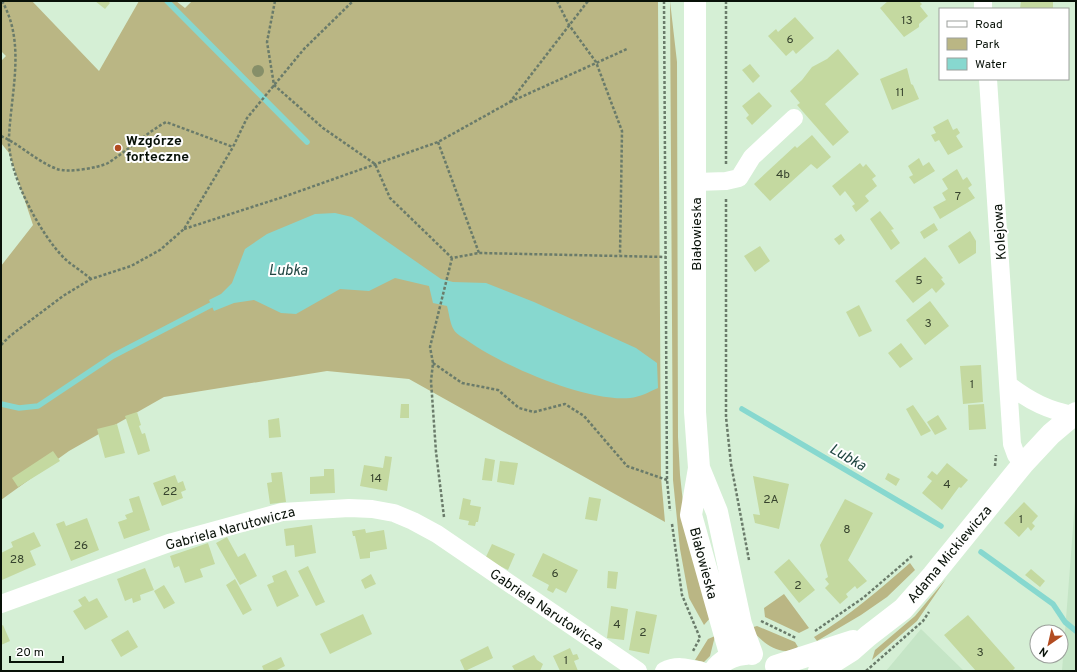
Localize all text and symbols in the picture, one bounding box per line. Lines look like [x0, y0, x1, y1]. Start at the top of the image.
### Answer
legend [939, 8, 1069, 80]
house number: 13 [901, 13, 913, 29]
text: Road [975, 17, 1003, 33]
house number: 6 [786, 32, 794, 48]
text: Park [975, 37, 1000, 53]
text: Water [975, 57, 1007, 73]
house number: 11 [896, 85, 904, 101]
place label: Wzgórze forteczne [126, 133, 189, 166]
marker: Wzgórze forteczne [113, 143, 123, 153]
house number: 4b [776, 167, 790, 183]
house number: 7 [955, 189, 961, 205]
street label: Białowieska [689, 197, 706, 271]
street label: Kolejowa [990, 203, 1011, 261]
water label: Lubka [268, 262, 308, 281]
house number: 5 [915, 273, 923, 289]
house number: 3 [924, 316, 932, 332]
house number: 1 [970, 377, 974, 393]
water label: Lubka [826, 440, 869, 476]
house number: 14 [370, 471, 382, 487]
house number: 4 [943, 477, 951, 493]
house number: 22 [163, 484, 177, 500]
house number: 2A [763, 492, 779, 508]
street label: Adama Mickiewicza [904, 503, 996, 607]
street label: Gabriela Narutowicza [164, 504, 297, 555]
house number: 1 [1019, 512, 1023, 528]
house number: 8 [843, 522, 851, 538]
street label: Białowieska [685, 526, 720, 601]
house number: 26 [74, 538, 88, 554]
house number: 28 [10, 552, 24, 568]
street label: Gabriela Narutowicza [486, 566, 606, 655]
house number: 6 [551, 566, 559, 582]
house number: 2 [794, 578, 802, 594]
house number: 4 [613, 617, 621, 633]
north arrow [1029, 624, 1069, 664]
house number: 2 [639, 625, 647, 641]
scale bar [10, 638, 63, 664]
text: N [1037, 643, 1051, 659]
text: 20 m [16, 645, 44, 661]
house number: 3 [976, 645, 984, 661]
house number: 1 [564, 653, 568, 669]

